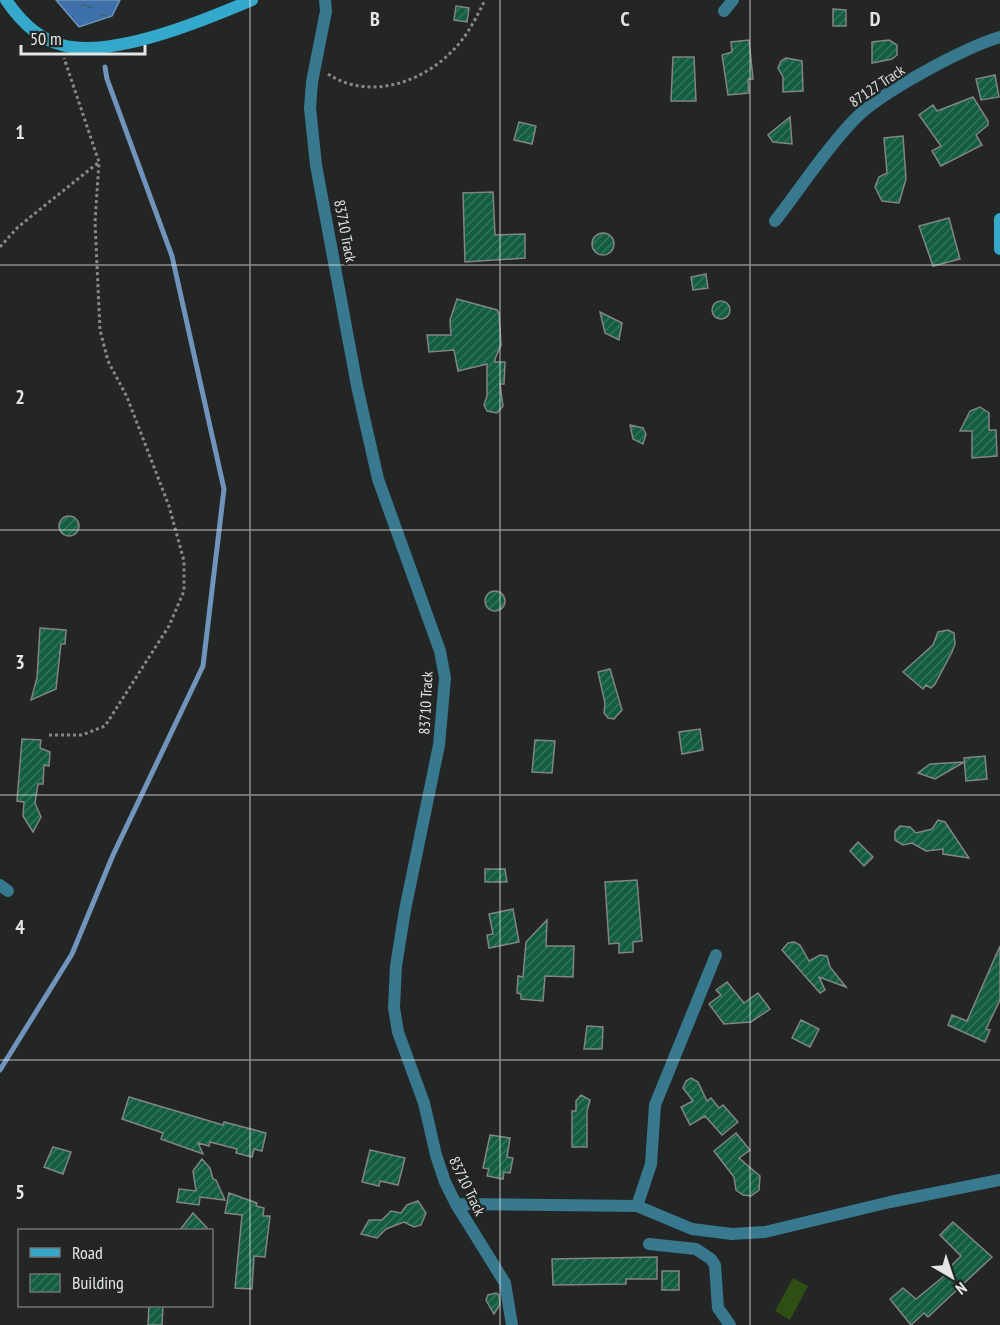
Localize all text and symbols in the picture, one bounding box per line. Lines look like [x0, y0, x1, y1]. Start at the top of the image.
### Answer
text: B [370, 6, 380, 32]
text: C [620, 6, 630, 32]
text: D [870, 6, 881, 32]
scale bar [21, 18, 146, 56]
text: 50 m [30, 27, 62, 50]
street label: 87127 Track [845, 60, 908, 111]
text: 1 [15, 119, 25, 145]
street label: 83710 Track [330, 198, 361, 264]
text: 2 [15, 384, 25, 410]
text: 3 [15, 649, 25, 675]
street label: 83710 Track [414, 671, 437, 735]
text: 4 [15, 914, 25, 940]
street label: 83710 Track [445, 1153, 490, 1219]
text: 5 [15, 1179, 25, 1205]
legend [18, 1229, 213, 1307]
text: Road [72, 1241, 103, 1264]
north arrow [922, 1247, 982, 1307]
text: Building [72, 1271, 124, 1294]
text: N [952, 1278, 971, 1299]

